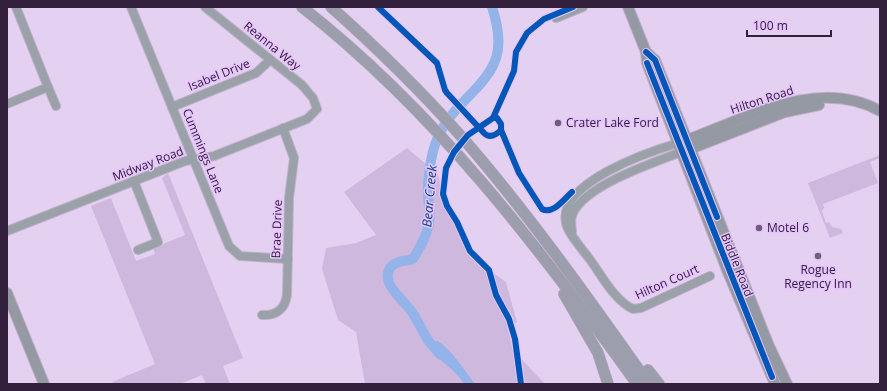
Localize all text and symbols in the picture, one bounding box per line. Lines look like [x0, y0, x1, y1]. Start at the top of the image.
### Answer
scale bar [747, 12, 831, 38]
street label: Reanna Way [240, 17, 305, 75]
text: 100 m [753, 17, 788, 34]
street label: Isabel Drive [185, 54, 253, 95]
street label: Hilton Road [728, 81, 796, 118]
street label: Cummings Lane [179, 106, 228, 196]
place label: Crater Lake Ford [566, 114, 659, 131]
marker: Crater Lake Ford [553, 118, 563, 128]
street label: Midway Road [110, 142, 186, 185]
water label: Bear Creek [417, 164, 441, 228]
street label: Brae Drive [267, 199, 286, 259]
place label: Motel 6 [767, 219, 809, 236]
marker: Motel 6 [754, 223, 764, 233]
street label: Biddle Road [717, 231, 758, 299]
marker: Rogue Regency Inn [813, 251, 823, 261]
street label: Hilton Court [632, 260, 701, 303]
place label: Rogue Regency Inn [784, 261, 852, 292]

